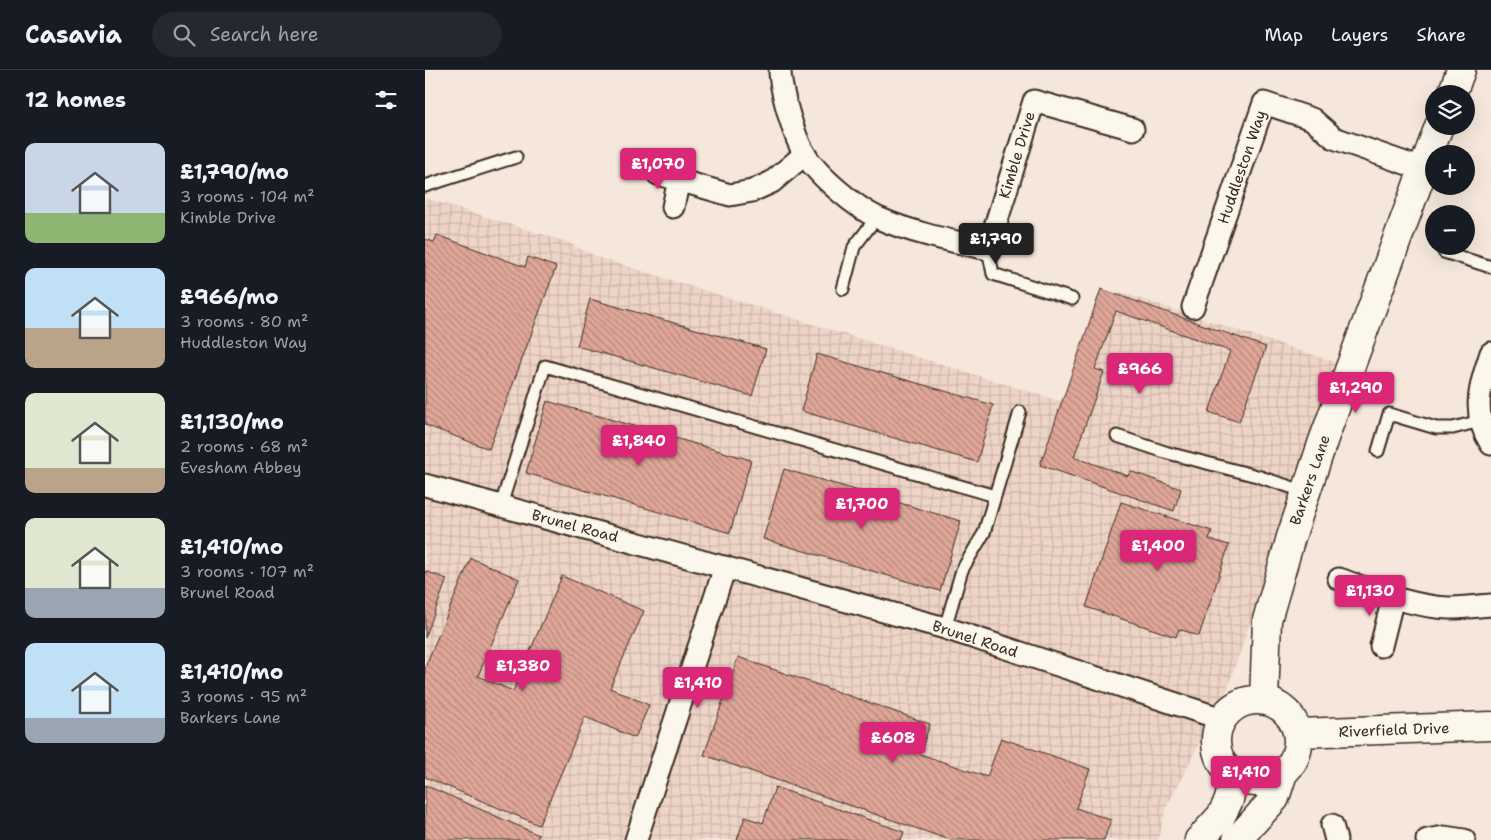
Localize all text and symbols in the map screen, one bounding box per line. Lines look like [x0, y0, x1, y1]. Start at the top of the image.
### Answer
search box [152, 12, 502, 57]
text: Casavia [25, 19, 122, 51]
icon: search [170, 21, 198, 49]
text: Search here [210, 22, 318, 47]
text: Map [1265, 23, 1303, 47]
text: Layers [1331, 23, 1388, 47]
text: Share [1416, 23, 1466, 47]
map controls [1425, 85, 1475, 255]
button: layers [1425, 85, 1475, 135]
text: 12 homes [25, 86, 126, 114]
icon: filters [372, 86, 400, 114]
street label: Huddleston Way [1213, 107, 1271, 227]
street label: Kimble Drive [994, 109, 1040, 201]
button: + [1425, 145, 1475, 195]
pin: £1,070 [617, 148, 699, 190]
text: £1,070 [631, 153, 685, 174]
text: £1,790/mo [180, 158, 289, 186]
icon: home [65, 163, 125, 223]
text: 3 rooms · 104 m² [180, 186, 315, 207]
button: − [1425, 205, 1475, 255]
text: Kimble Drive [180, 207, 276, 228]
pin: £1,790 [955, 222, 1037, 265]
text: £1,790 [970, 228, 1022, 249]
text: £966/mo [180, 283, 279, 311]
icon: home [65, 288, 125, 348]
text: 3 rooms · 80 m² [180, 311, 308, 332]
text: Huddleston Way [180, 332, 307, 353]
pin: £966 [1110, 352, 1170, 395]
text: £966 [1118, 358, 1162, 379]
pin: £1,290 [1315, 372, 1397, 414]
text: £1,290 [1329, 377, 1383, 398]
text: £1,130/mo [180, 408, 284, 436]
icon: home [65, 413, 125, 473]
pin: £1,840 [598, 424, 680, 467]
text: £1,840 [612, 430, 666, 451]
street label: Barkers Lane [1285, 432, 1335, 528]
text: 2 rooms · 68 m² [180, 436, 308, 457]
text: Evesham Abbey [180, 457, 302, 478]
pin: £1,700 [821, 488, 903, 530]
text: £1,700 [836, 493, 888, 514]
street label: Brunel Road [530, 505, 621, 547]
pin: £1,400 [1117, 530, 1199, 572]
text: £1,410/mo [180, 533, 283, 561]
text: £1,400 [1131, 535, 1185, 556]
icon: home [65, 538, 125, 598]
text: 3 rooms · 107 m² [180, 561, 314, 582]
pin: £1,130 [1329, 574, 1411, 617]
text: £1,130 [1346, 580, 1394, 601]
text: Brunel Road [180, 582, 275, 603]
street label: Brunel Road [930, 616, 1021, 662]
pin: £1,380 [482, 650, 564, 692]
text: £1,380 [496, 655, 550, 676]
text: £1,410/mo [180, 658, 283, 686]
icon: home [65, 663, 125, 723]
pin: £1,410 [657, 666, 739, 709]
text: £1,410 [674, 672, 722, 693]
text: 3 rooms · 95 m² [180, 686, 307, 707]
text: Barkers Lane [180, 707, 281, 728]
street label: Riverfield Drive [1338, 718, 1450, 742]
pin: £608 [863, 722, 923, 764]
text: £608 [871, 727, 915, 748]
pin: £1,410 [1205, 756, 1287, 798]
text: £1,410 [1222, 761, 1270, 782]

